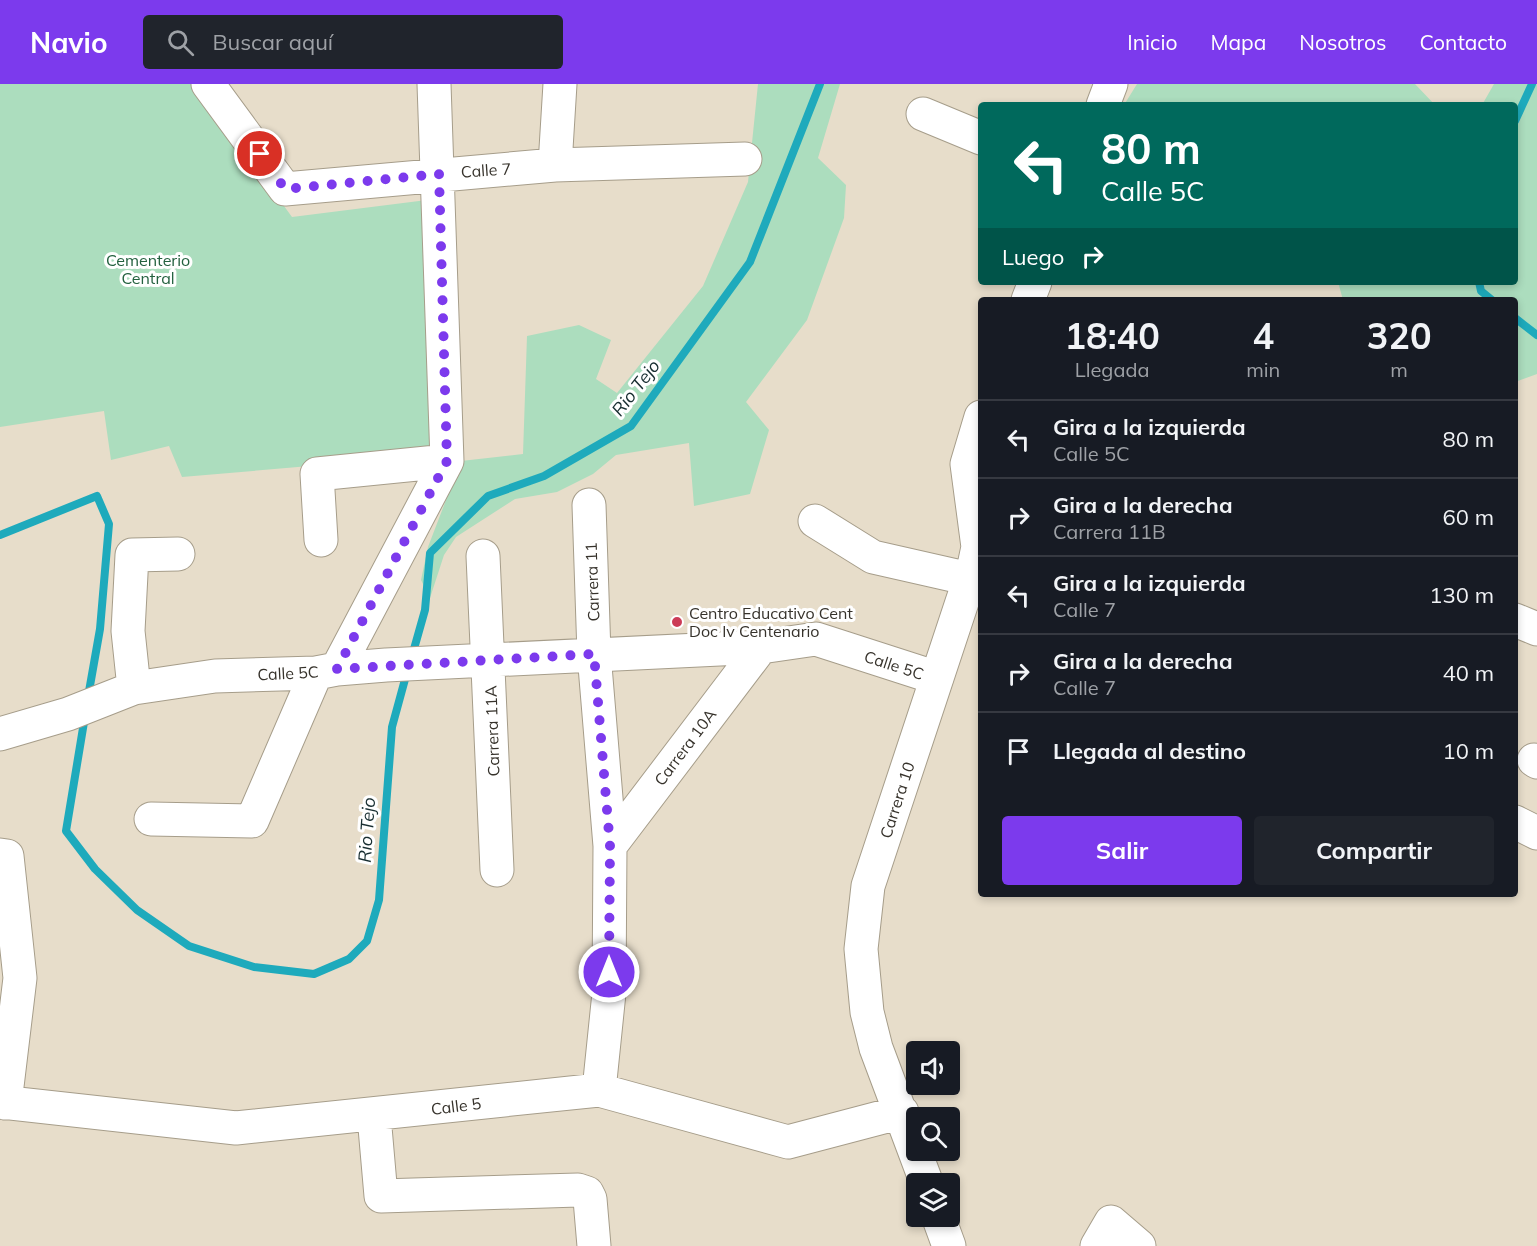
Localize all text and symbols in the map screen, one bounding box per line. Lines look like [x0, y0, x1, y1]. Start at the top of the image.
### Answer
search box [143, 15, 563, 69]
text: Navio [30, 25, 107, 60]
icon: search [164, 26, 197, 59]
text: Buscar aquí [212, 28, 333, 56]
text: Inicio [1127, 29, 1177, 55]
text: Mapa [1210, 29, 1266, 55]
text: Nosotros [1299, 29, 1386, 55]
text: Contacto [1419, 29, 1507, 55]
text: 80 m [1101, 122, 1201, 175]
icon: left [1002, 126, 1080, 204]
pin [234, 128, 285, 179]
icon: arrive [243, 137, 276, 170]
street label: Calle 7 [460, 158, 512, 182]
text: Calle 5C [1101, 174, 1204, 208]
icon: right [1076, 240, 1109, 273]
text: Luego [1002, 243, 1064, 271]
park label: Cementerio Central [106, 250, 190, 288]
text: 18:40 [1064, 313, 1160, 358]
text: 4 [1252, 313, 1274, 358]
text: 320 [1367, 313, 1432, 358]
water label: Rio Tejo [606, 355, 665, 421]
text: Llegada [1075, 357, 1149, 382]
text: min [1246, 357, 1280, 382]
text: m [1390, 357, 1408, 382]
text: Gira a la izquierda [1053, 413, 1246, 441]
icon: left [1002, 423, 1035, 456]
text: 80 m [1443, 425, 1494, 453]
text: Calle 5C [1053, 441, 1130, 466]
text: Gira a la derecha [1053, 491, 1233, 519]
icon: right [1002, 501, 1035, 534]
text: 60 m [1443, 503, 1494, 531]
text: Carrera 11B [1053, 519, 1166, 544]
street label: Carrera 11 [581, 542, 603, 622]
text: Gira a la izquierda [1053, 569, 1246, 597]
icon: left [1002, 579, 1035, 612]
text: 130 m [1429, 581, 1494, 609]
text: Calle 7 [1053, 597, 1116, 622]
place label: Centro Educativo Cent Doc Iv Centenario [689, 603, 853, 641]
marker: Centro Educativo Cent Doc Iv Centenario [670, 615, 684, 629]
street label: Calle 5C [862, 646, 926, 684]
text: Gira a la derecha [1053, 647, 1233, 675]
icon: right [1002, 657, 1035, 690]
text: 40 m [1443, 659, 1494, 687]
street label: Calle 5C [257, 661, 319, 685]
text: Calle 7 [1053, 675, 1116, 700]
street label: Carrera 11A [480, 685, 504, 777]
street label: Carrera 10A [650, 704, 721, 789]
icon: arrive [1002, 735, 1035, 768]
text: Llegada al destino [1053, 737, 1246, 765]
text: 10 m [1443, 737, 1494, 765]
street label: Carrera 10 [875, 759, 919, 841]
water label: Rio Tejo [353, 796, 380, 863]
button: Salir [1002, 816, 1242, 885]
button: Compartir [1254, 816, 1494, 885]
position arrow [577, 940, 641, 1004]
map controls [906, 1041, 960, 1227]
button: sound [906, 1041, 960, 1095]
street label: Calle 5 [430, 1093, 482, 1119]
button: search [906, 1107, 960, 1161]
button: layers [906, 1173, 960, 1227]

